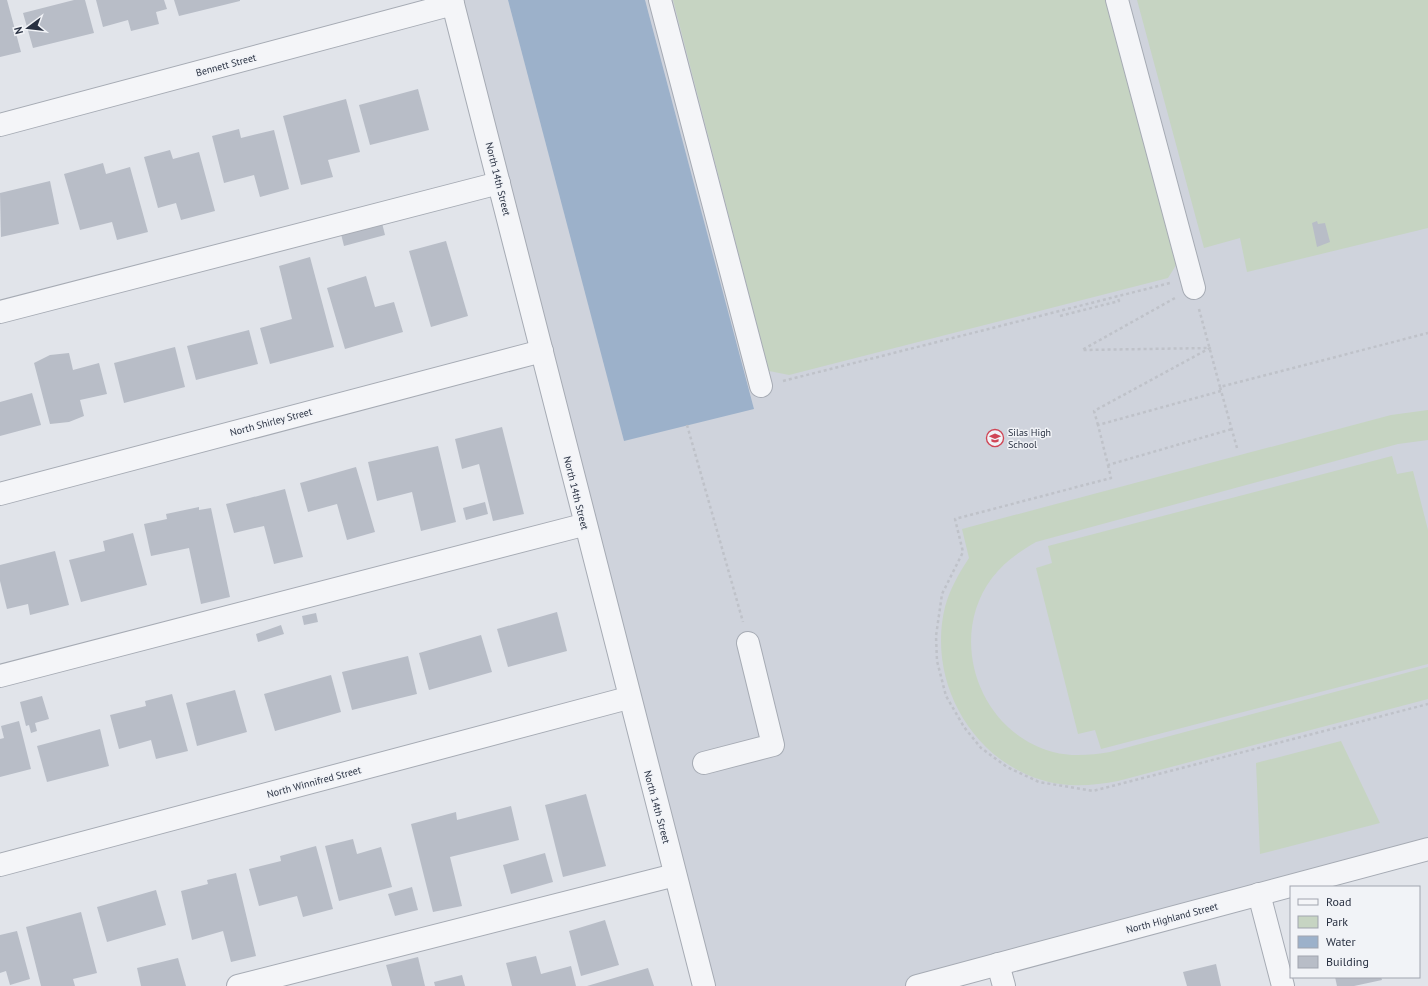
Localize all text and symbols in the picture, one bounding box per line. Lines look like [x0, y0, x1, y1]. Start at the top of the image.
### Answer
north arrow [8, 8, 48, 48]
text: N [11, 25, 26, 36]
street label: Bennett Street [194, 51, 258, 79]
street label: North 14th Street [483, 141, 514, 218]
street label: North Shirley Street [229, 405, 314, 439]
place label: Silas High School [1008, 426, 1051, 451]
school or university icon: Silas High School [985, 428, 1005, 448]
street label: North 14th Street [561, 455, 592, 532]
street label: North Winnifred Street [265, 763, 363, 801]
street label: North 14th Street [641, 769, 673, 846]
legend [1290, 886, 1420, 978]
text: Road [1326, 894, 1351, 909]
street label: North Highland Street [1125, 899, 1220, 937]
text: Park [1326, 914, 1348, 929]
text: Water [1326, 934, 1356, 949]
text: Building [1326, 954, 1369, 969]

